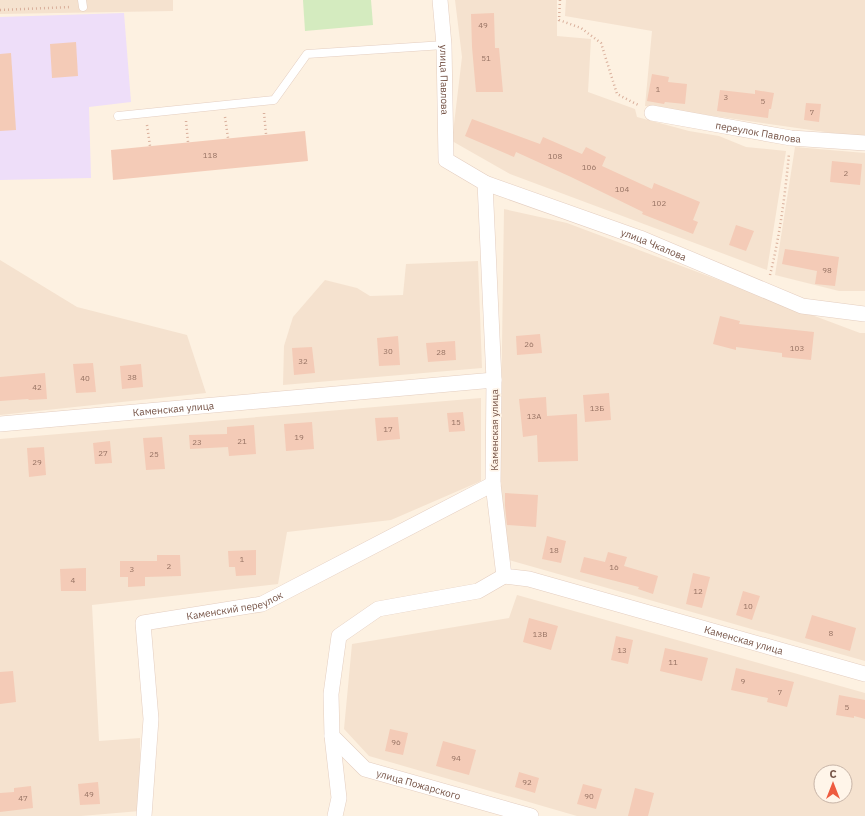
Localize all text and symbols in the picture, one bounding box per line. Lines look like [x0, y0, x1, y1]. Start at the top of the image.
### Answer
house number: 49 [478, 20, 488, 30]
street label: улица Павлова [437, 45, 452, 116]
house number: 51 [481, 53, 491, 63]
house number: 1 [656, 84, 661, 94]
house number: 3 [724, 92, 729, 102]
house number: 5 [761, 96, 766, 106]
house number: 7 [810, 107, 815, 117]
street label: переулок Павлова [715, 118, 802, 145]
house number: 118 [203, 150, 217, 160]
house number: 108 [548, 151, 562, 161]
house number: 106 [582, 162, 596, 172]
house number: 2 [844, 168, 849, 178]
house number: 104 [615, 184, 629, 194]
house number: 102 [652, 198, 666, 208]
street label: улица Чкалова [619, 225, 689, 264]
house number: 98 [822, 265, 832, 275]
house number: 26 [524, 339, 534, 349]
house number: 103 [790, 343, 804, 353]
house number: 30 [383, 346, 393, 356]
house number: 28 [436, 347, 446, 357]
house number: 32 [298, 356, 308, 366]
house number: 38 [127, 372, 137, 382]
house number: 40 [80, 373, 90, 383]
house number: 42 [32, 382, 42, 392]
street label: Каменская улица [488, 389, 501, 471]
street label: Каменская улица [132, 398, 215, 419]
house number: 13Б [590, 403, 604, 413]
house number: 13А [527, 411, 541, 421]
house number: 15 [451, 417, 461, 427]
house number: 17 [383, 424, 393, 434]
house number: 19 [294, 432, 304, 442]
house number: 21 [237, 436, 247, 446]
house number: 23 [192, 437, 202, 447]
house number: 27 [98, 448, 108, 458]
house number: 25 [149, 449, 159, 459]
house number: 29 [32, 457, 42, 467]
house number: 18 [549, 545, 559, 555]
house number: 1 [240, 554, 245, 564]
house number: 2 [167, 561, 172, 571]
house number: 16 [609, 562, 619, 572]
house number: 3 [130, 564, 135, 574]
house number: 4 [71, 575, 76, 585]
house number: 12 [693, 586, 703, 596]
street label: Каменский переулок [185, 588, 285, 623]
house number: 10 [743, 601, 753, 611]
street label: Каменская улица [703, 622, 785, 657]
house number: 8 [829, 628, 834, 638]
house number: 13В [533, 629, 547, 639]
house number: 13 [617, 645, 627, 655]
house number: 11 [668, 657, 678, 667]
house number: 9 [741, 676, 746, 686]
house number: 7 [778, 687, 783, 697]
house number: 5 [845, 702, 850, 712]
house number: 96 [391, 737, 401, 747]
house number: 94 [451, 753, 461, 763]
north arrow [813, 764, 853, 804]
street label: улица Пожарского [375, 766, 463, 802]
text: С [829, 767, 837, 781]
house number: 92 [522, 777, 532, 787]
house number: 49 [84, 789, 94, 799]
house number: 90 [584, 791, 594, 801]
house number: 47 [18, 793, 28, 803]

